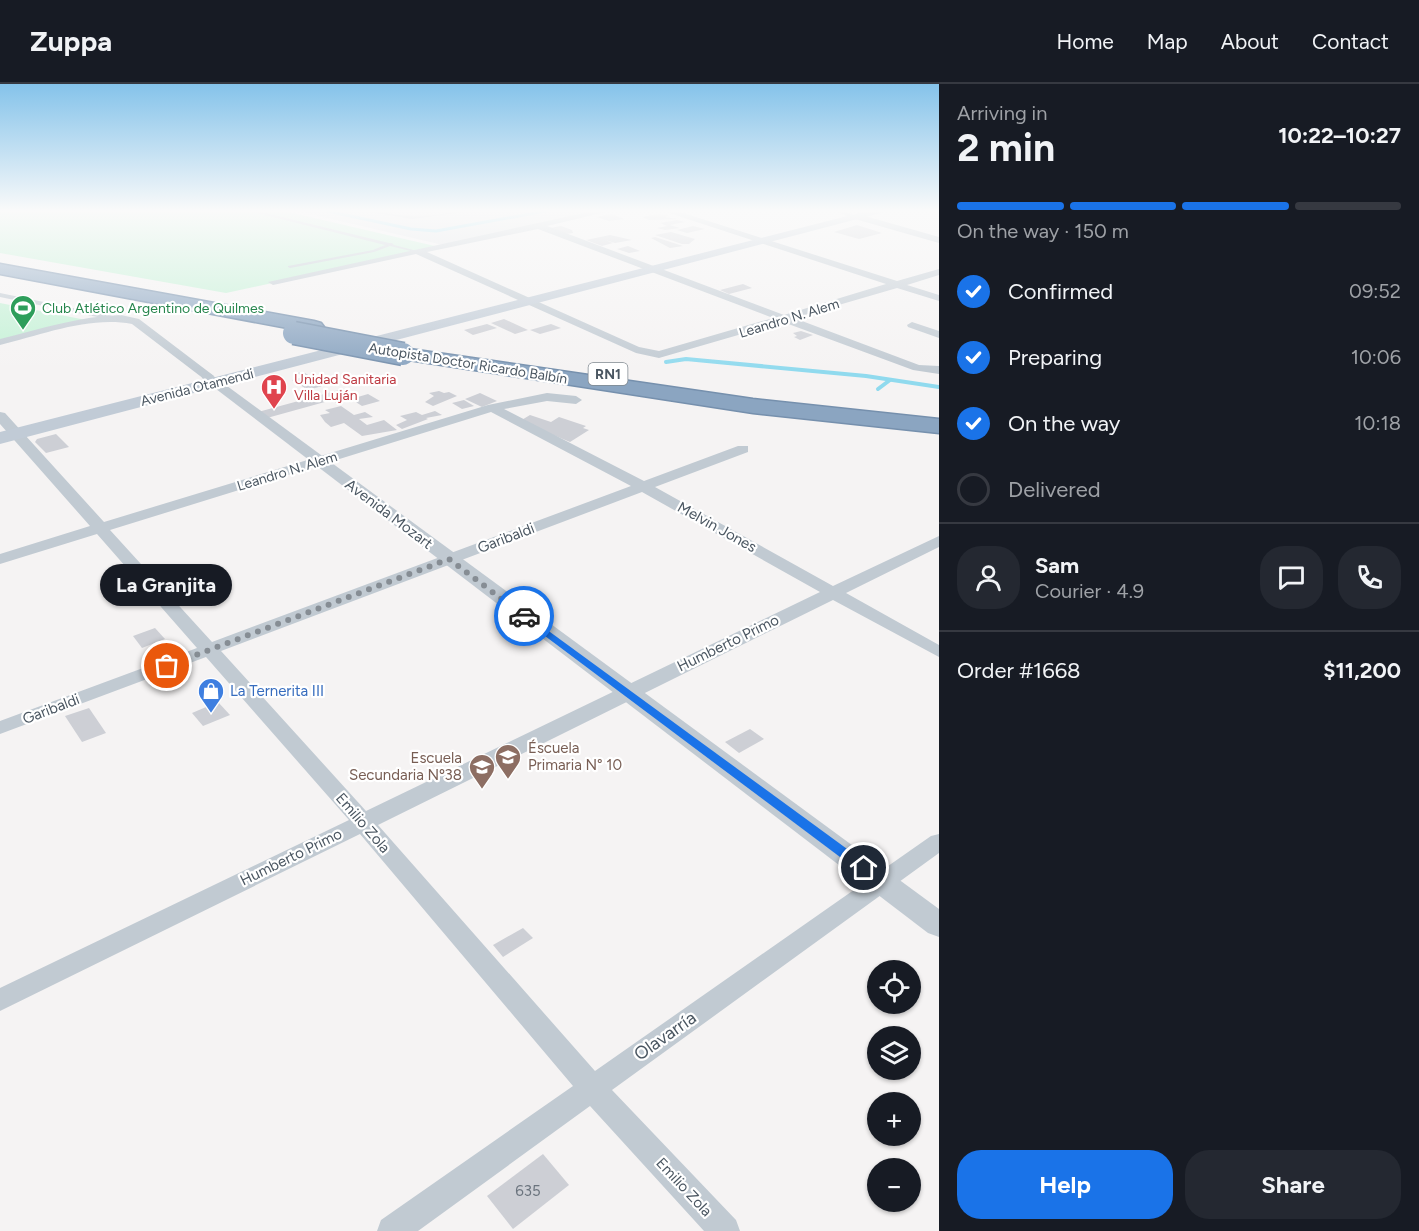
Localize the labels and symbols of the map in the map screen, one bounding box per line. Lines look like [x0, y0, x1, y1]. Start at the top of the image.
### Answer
sports icon: Club Atlético Argentino de Quilmes [8, 293, 38, 331]
street label: Leandro N. Alem [737, 295, 841, 342]
place label: Club Atlético Argentino de Quilmes [42, 300, 264, 317]
street label: Autopista Doctor Ricardo Balbín [367, 339, 569, 388]
road number: RN1 [588, 363, 628, 385]
street label: Avenida Otamendi [139, 365, 255, 410]
place label: Unidad Sanitaria Villa Luján [294, 371, 396, 404]
hospital icon: Unidad Sanitaria Villa Luján [259, 372, 289, 410]
street label: Leandro N. Alem [235, 448, 339, 495]
street label: Avenida Mozart [342, 475, 437, 553]
street label: Melvin Jones [674, 498, 760, 556]
street label: Garibaldi [475, 519, 537, 557]
callout: La Granjita [101, 564, 233, 606]
courier [494, 586, 554, 646]
street label: Humberto Primo [674, 610, 782, 675]
pin [141, 640, 192, 691]
shop icon: La Ternerita III [196, 676, 226, 714]
place label: La Ternerita III [230, 682, 324, 700]
street label: Garibaldi [20, 690, 82, 728]
place label: Éscuela Primaria N° 10 [528, 739, 622, 774]
school or university icon: Éscuela Primaria N° 10 [493, 742, 523, 780]
place label: Escuela Secundaria Nº38 [349, 749, 462, 784]
school or university icon: Escuela Secundaria Nº38 [467, 752, 497, 790]
street label: Emilio Zola [332, 789, 394, 857]
street label: Humberto Primo [237, 824, 345, 889]
pin [838, 842, 889, 893]
street label: Olavarría [630, 1007, 700, 1065]
street label: Emilio Zola [652, 1154, 716, 1220]
house number: 635 [515, 1182, 541, 1200]

